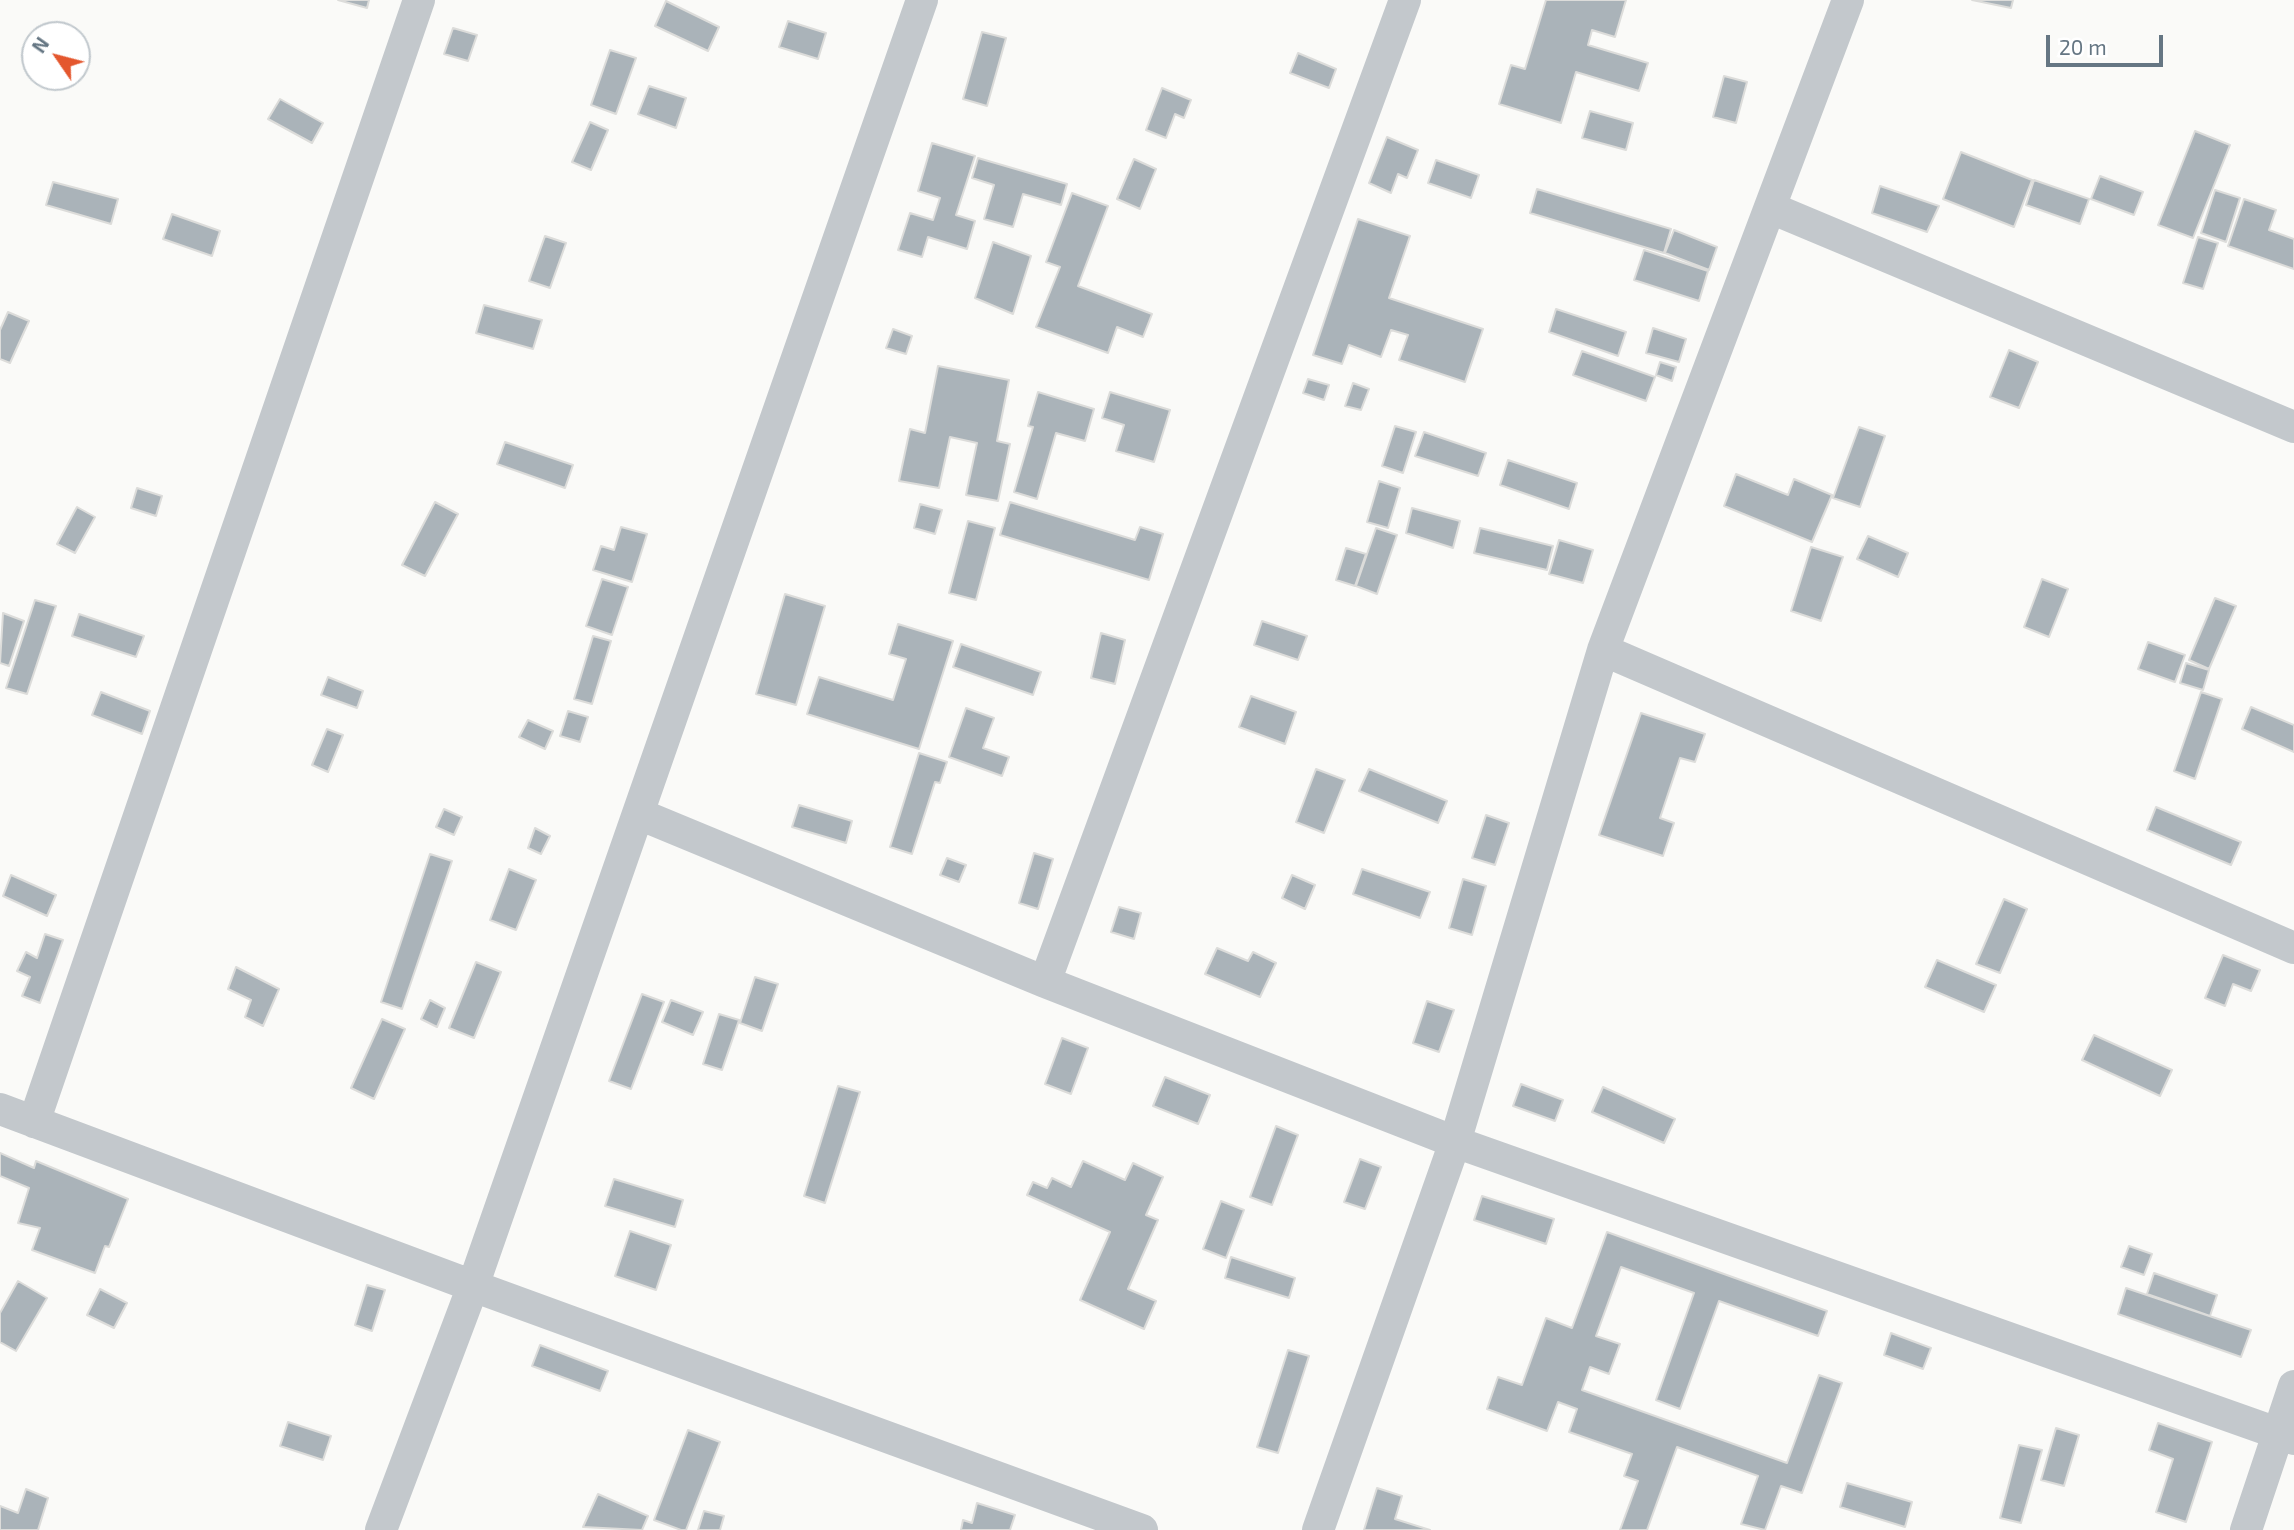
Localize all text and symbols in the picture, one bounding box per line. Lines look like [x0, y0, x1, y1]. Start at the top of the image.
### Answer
north arrow [21, 21, 91, 91]
scale bar [2049, 21, 2166, 65]
text: N [27, 33, 53, 57]
text: 20 m [2059, 34, 2107, 59]

